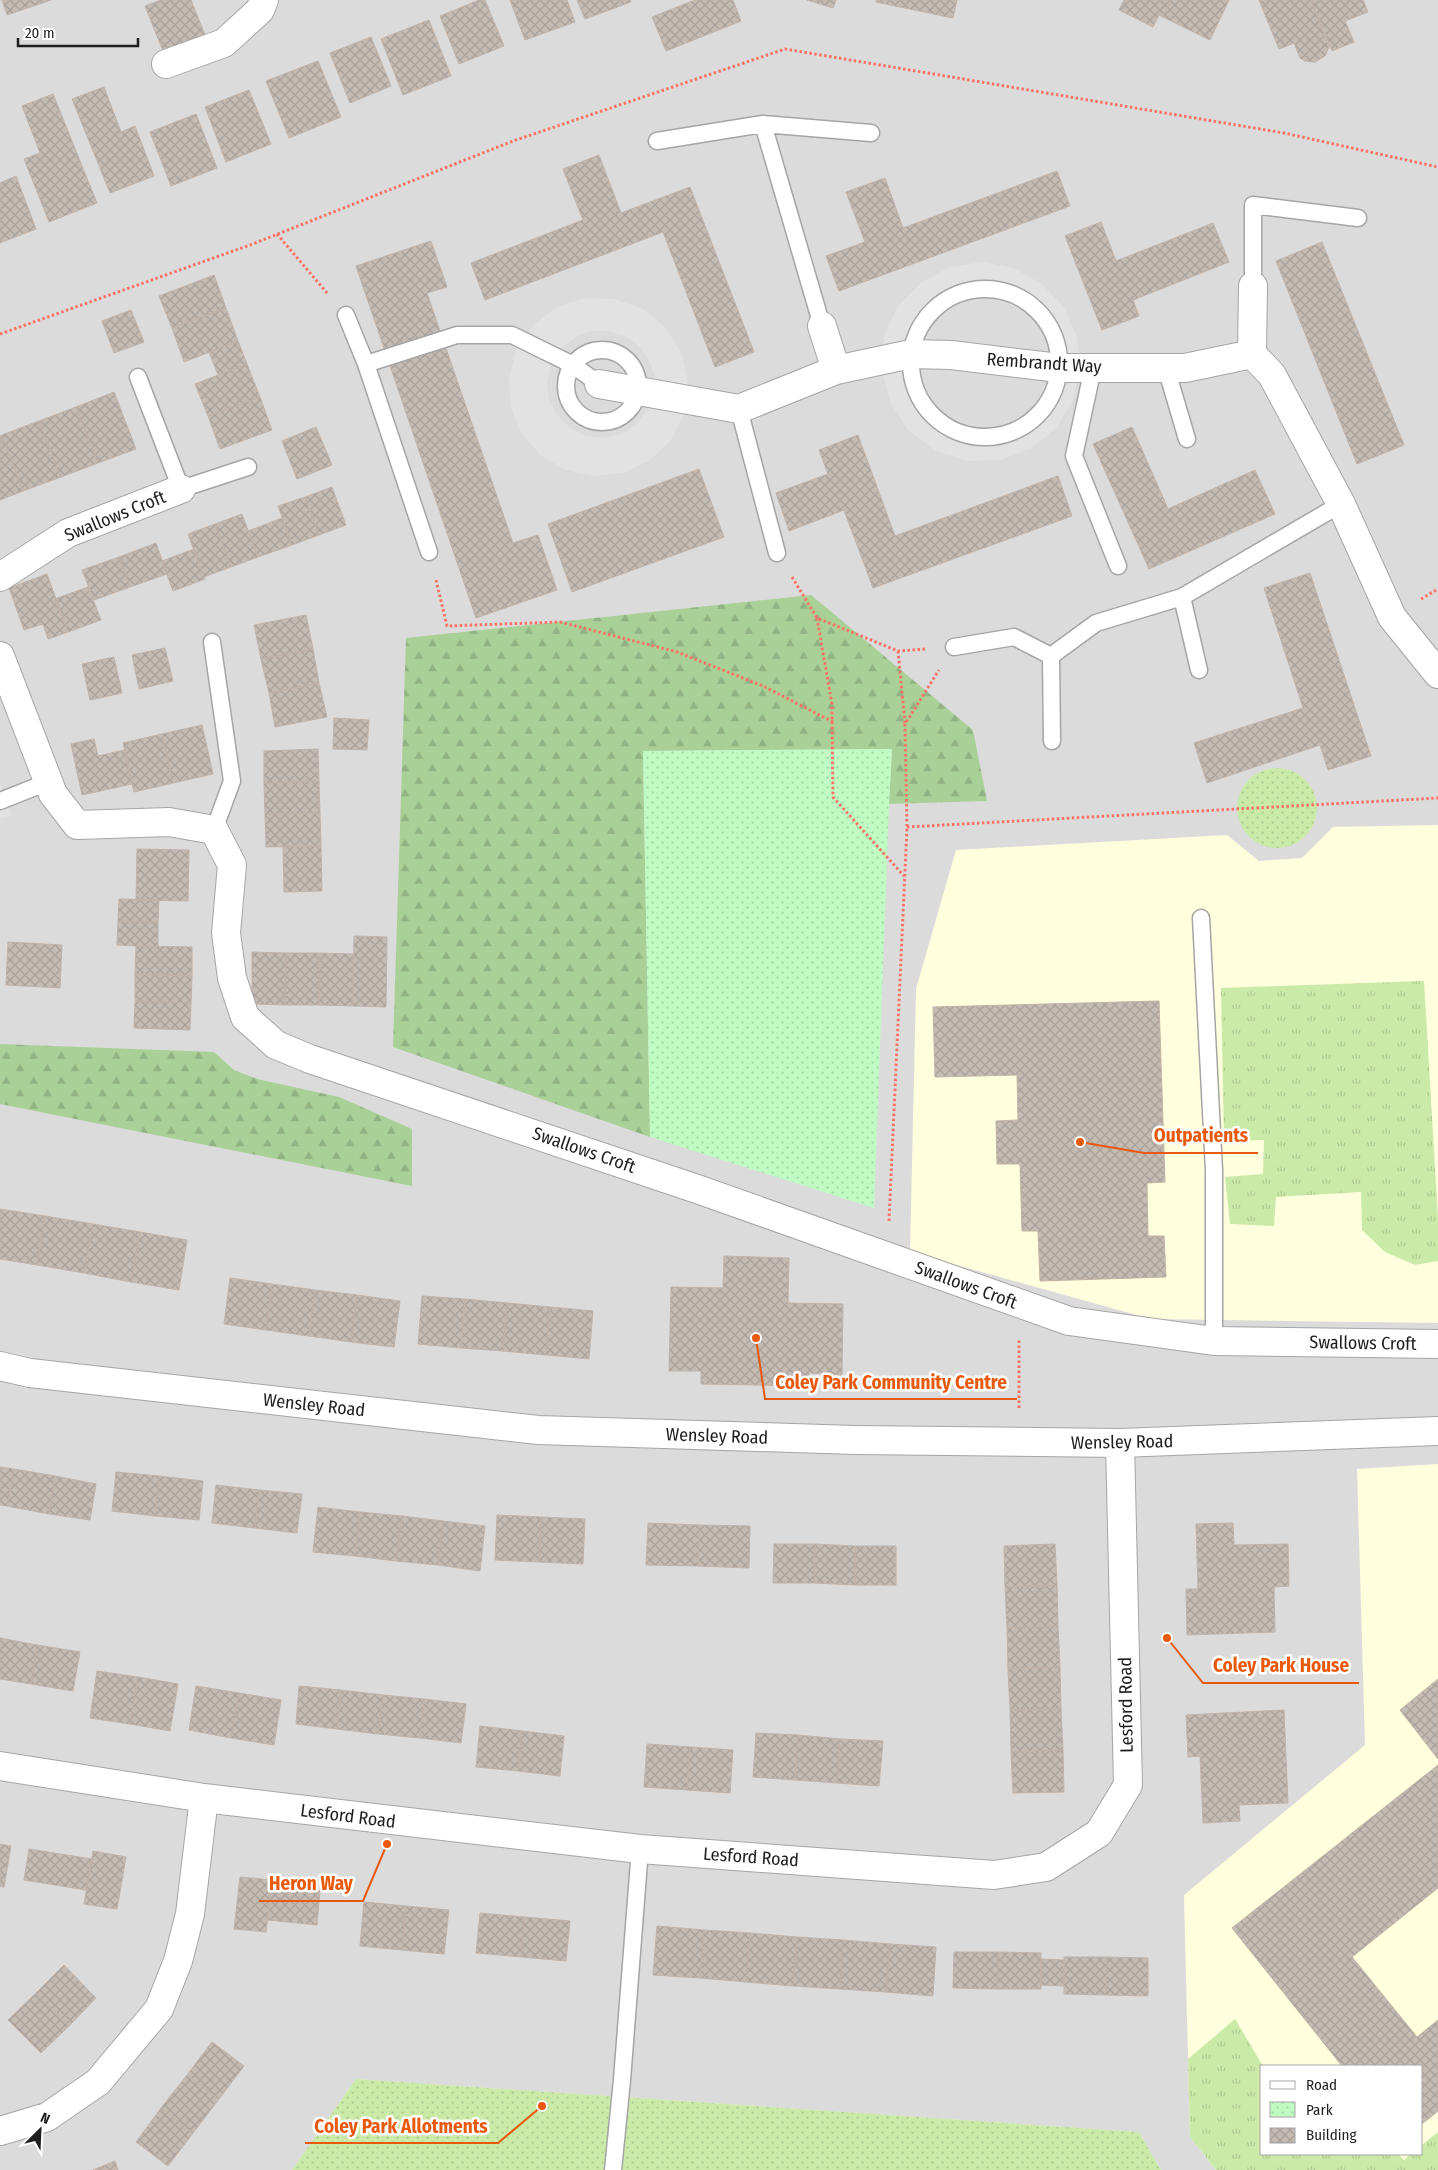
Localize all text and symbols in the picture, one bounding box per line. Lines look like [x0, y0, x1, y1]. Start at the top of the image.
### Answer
scale bar [18, 15, 138, 47]
text: 20 m [25, 24, 55, 42]
street label: Rembrandt Way [986, 348, 1102, 378]
street label: Swallows Croft [61, 486, 169, 546]
callout: Outpatients [1144, 1119, 1258, 1153]
street label: Swallows Croft [530, 1122, 638, 1178]
text: Outpatients [1154, 1124, 1249, 1147]
street label: Swallows Croft [912, 1256, 1020, 1314]
street label: Swallows Croft [1309, 1331, 1417, 1355]
callout: Coley Park Community Centre [765, 1365, 1017, 1399]
text: Coley Park Community Centre [775, 1371, 1007, 1394]
street label: Wensley Road [262, 1389, 366, 1421]
street label: Wensley Road [665, 1423, 769, 1449]
street label: Wensley Road [1071, 1430, 1173, 1454]
callout: Coley Park House [1203, 1649, 1359, 1683]
text: Coley Park House [1213, 1654, 1349, 1677]
street label: Lesford Road [1114, 1657, 1138, 1753]
street label: Lesford Road [299, 1799, 397, 1833]
street label: Lesford Road [702, 1843, 800, 1871]
callout: Heron Way [259, 1867, 363, 1901]
text: Heron Way [269, 1872, 354, 1895]
legend [1260, 2065, 1423, 2155]
text: Road [1306, 2076, 1337, 2094]
text: Park [1306, 2101, 1333, 2119]
north arrow [15, 2105, 65, 2155]
text: N [38, 2109, 52, 2128]
callout: Coley Park Allotments [305, 2109, 498, 2143]
text: Coley Park Allotments [314, 2115, 488, 2138]
text: Building [1306, 2126, 1357, 2144]

